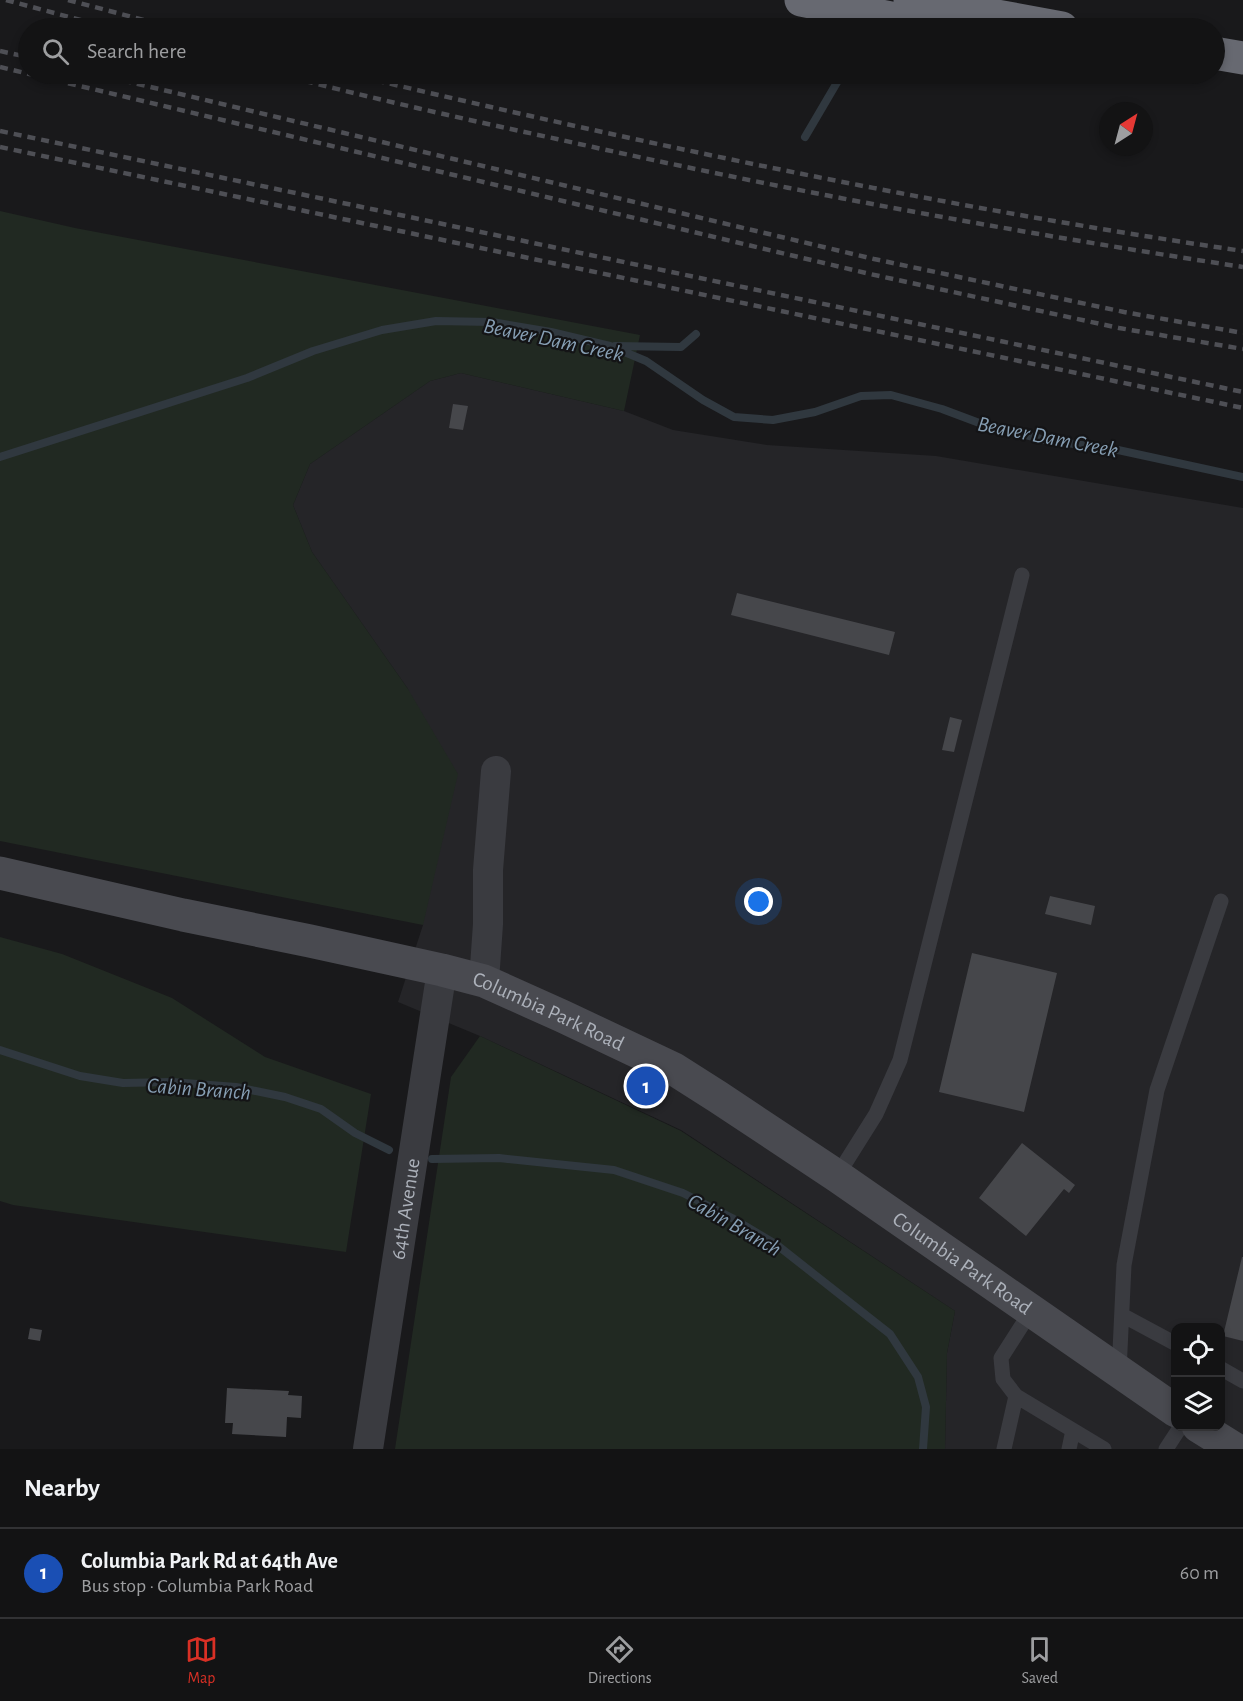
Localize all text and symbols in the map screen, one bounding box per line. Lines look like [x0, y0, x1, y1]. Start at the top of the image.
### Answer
search box [18, 18, 1225, 84]
icon: search [39, 35, 72, 68]
text: Search here [87, 40, 186, 62]
north arrow [1099, 102, 1153, 156]
water label: Beaver Dam Creek [482, 314, 626, 366]
water label: Beaver Dam Creek [976, 413, 1120, 461]
your location [744, 887, 773, 916]
street label: Columbia Park Road [471, 969, 627, 1055]
pin: 1 [626, 1064, 666, 1108]
water label: Cabin Branch [146, 1074, 252, 1104]
street label: 64th Avenue [387, 1157, 424, 1261]
water label: Cabin Branch [684, 1189, 785, 1260]
street label: Columbia Park Road [889, 1208, 1036, 1319]
map controls [1171, 1323, 1225, 1431]
button: locate [1171, 1323, 1225, 1377]
button: layers [1171, 1377, 1225, 1431]
text: Nearby [24, 1475, 100, 1501]
text: Columbia Park Rd at 64th Ave [81, 1550, 338, 1572]
text: 1 [40, 1563, 47, 1583]
text: 60 m [1180, 1563, 1219, 1583]
text: Bus stop · Columbia Park Road [81, 1576, 313, 1596]
tab: Map [185, 1633, 218, 1688]
tab: Directions [588, 1633, 652, 1688]
tab: Saved [1021, 1633, 1058, 1688]

